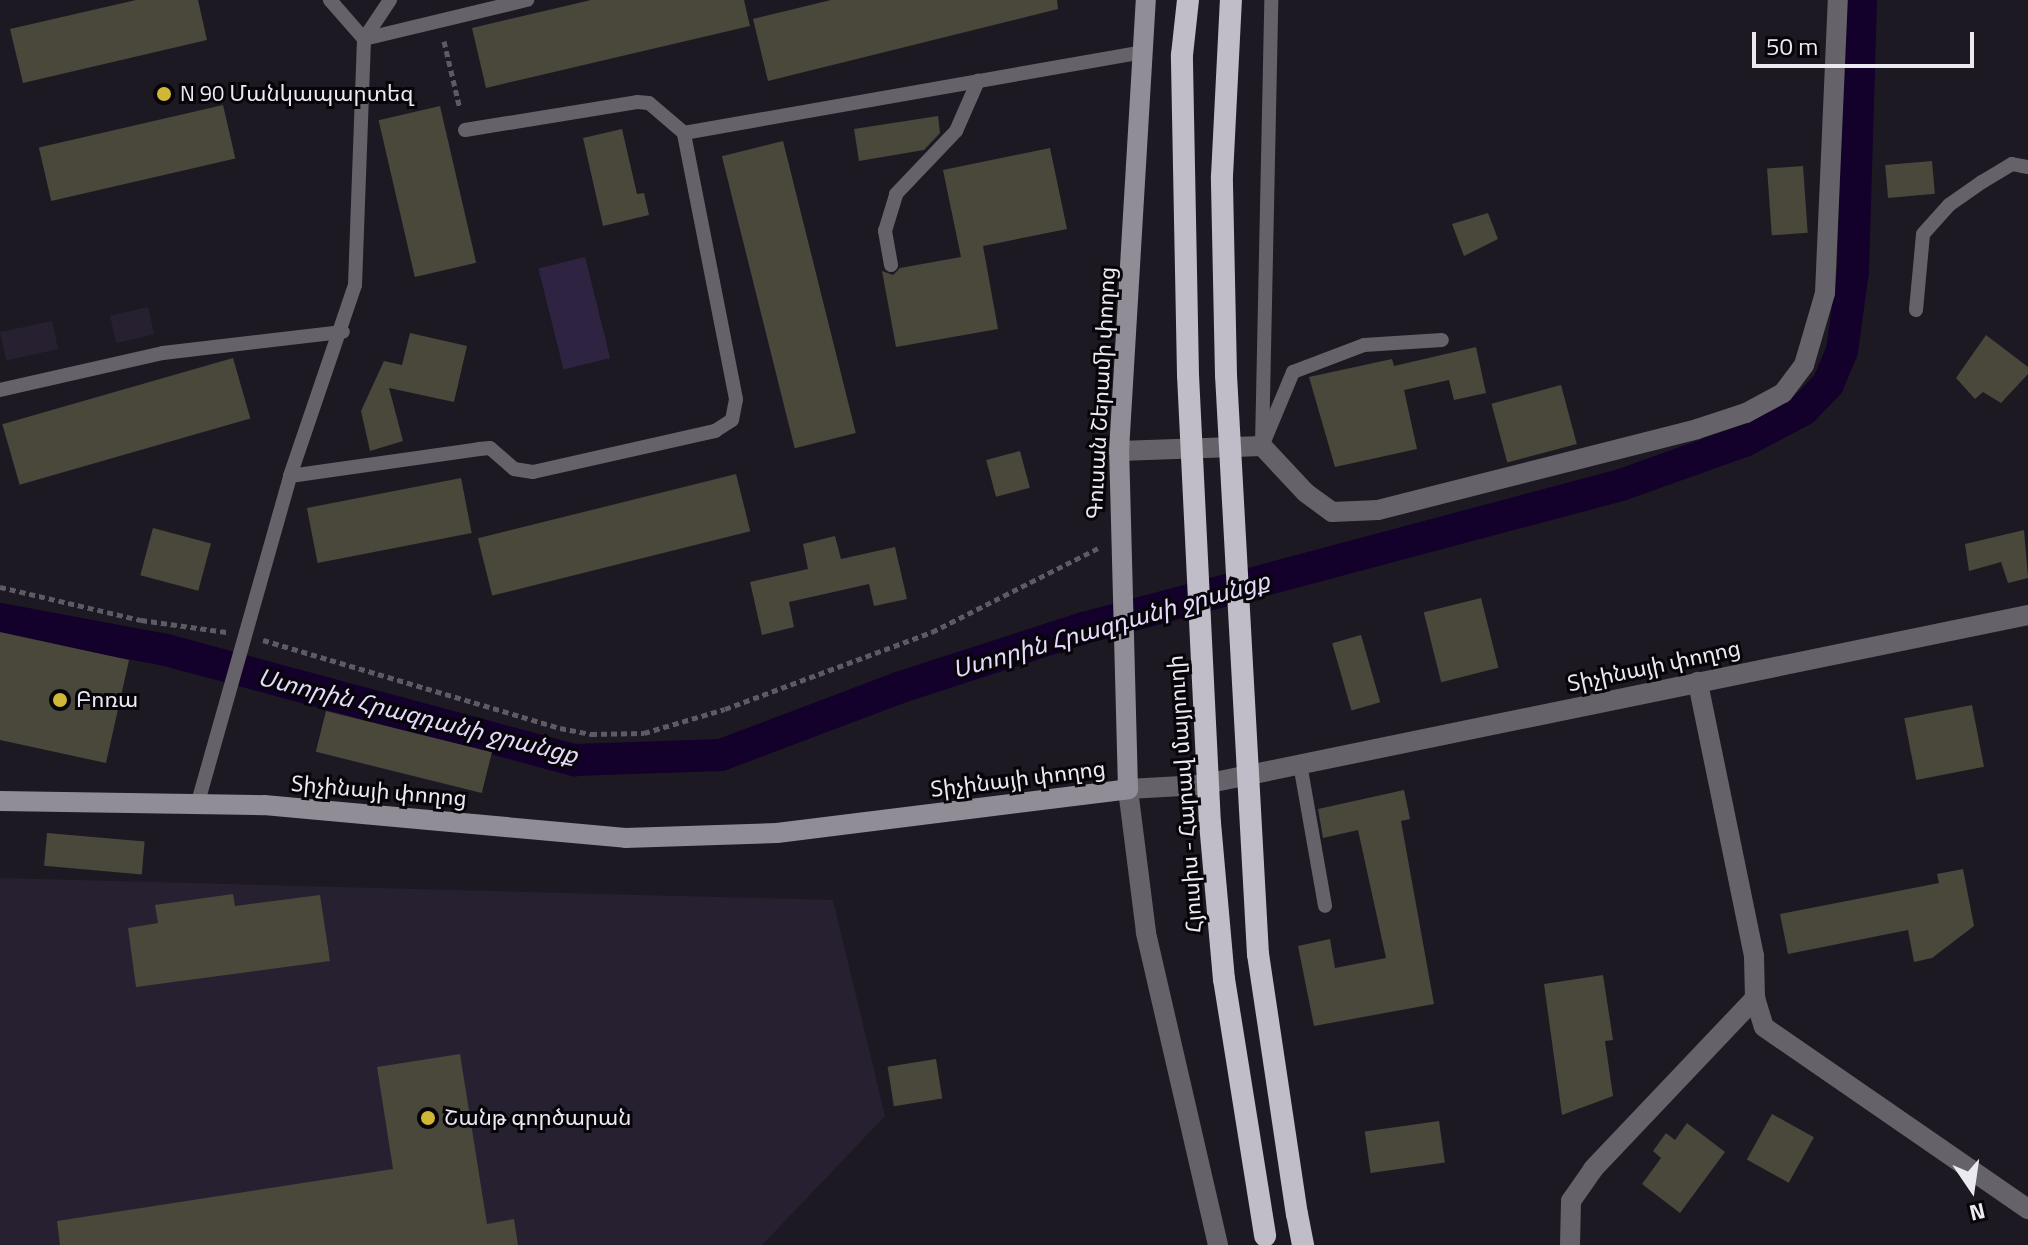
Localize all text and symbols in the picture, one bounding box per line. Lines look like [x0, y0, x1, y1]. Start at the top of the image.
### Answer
scale bar [1756, 16, 1978, 66]
text: 50 m [1766, 28, 1818, 64]
place label: N 90 Մանկապարտեզ [180, 81, 413, 107]
marker: N 90 Մանկապարտեզ [155, 85, 173, 103]
street label: Գուսան Շերամի փողոց [1081, 266, 1121, 520]
water label: Ստորին Հրազդանի ջրանցք [949, 566, 1273, 684]
street label: Տիչինայի փողոց [1565, 635, 1743, 697]
street label: Հյուսիս - Հարավ մայրուղի [1162, 654, 1208, 934]
water label: Ստորին Հրազդանի ջրանցք [255, 662, 581, 770]
place label: Բոռա [76, 687, 138, 713]
marker: Բոռա [51, 691, 69, 709]
street label: Տիչինայի փողոց [929, 755, 1107, 803]
street label: Տիչինայի փողոց [290, 770, 468, 812]
place label: Շանթ գործարան [444, 1105, 631, 1131]
marker: Շանթ գործարան [419, 1109, 437, 1127]
north arrow [1932, 1149, 2012, 1229]
text: N [1966, 1194, 1989, 1231]

